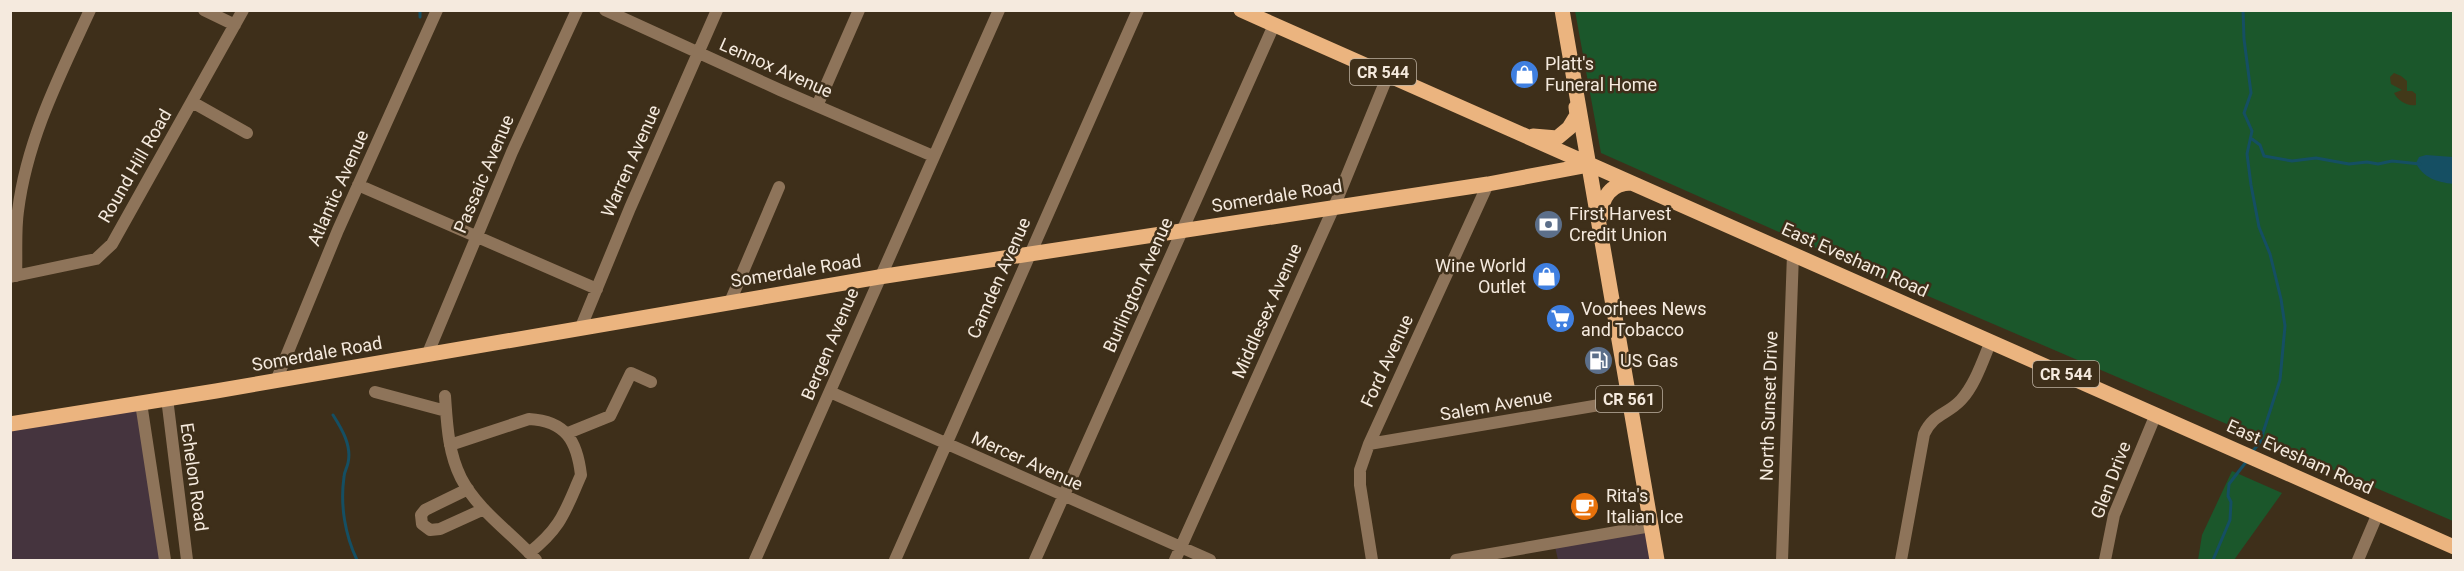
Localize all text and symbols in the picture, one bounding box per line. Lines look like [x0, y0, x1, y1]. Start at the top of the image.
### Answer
street label: Lennox Avenue [716, 33, 836, 102]
place label: Platt's Funeral Home [1545, 53, 1657, 95]
shop icon: Platt's Funeral Home [1508, 58, 1540, 90]
road number: CR 544 [1350, 59, 1416, 85]
street label: Warren Avenue [596, 102, 665, 220]
street label: Round Hill Road [94, 105, 176, 226]
street label: Passaic Avenue [449, 111, 518, 236]
street label: Atlantic Avenue [303, 127, 372, 249]
street label: Somerdale Road [1210, 175, 1344, 216]
place label: First Harvest Credit Union [1569, 203, 1671, 245]
bank icon: First Harvest Credit Union [1532, 208, 1564, 240]
street label: Camden Avenue [962, 214, 1035, 342]
street label: Burlington Avenue [1098, 214, 1177, 355]
street label: East Evesham Road [1779, 218, 1932, 301]
street label: Middlesex Avenue [1227, 240, 1306, 381]
street label: Somerdale Road [729, 250, 863, 291]
place label: Wine World Outlet [1435, 255, 1526, 297]
shop icon: Wine World Outlet [1531, 260, 1563, 292]
street label: Bergen Avenue [797, 285, 863, 403]
place label: Voorhees News and Tobacco [1581, 298, 1707, 340]
supermarket icon: Voorhees News and Tobacco [1544, 303, 1576, 335]
street label: Ford Avenue [1356, 311, 1417, 410]
street label: North Sunset Drive [1755, 331, 1782, 481]
street label: Somerdale Road [250, 332, 384, 375]
fuel station icon: US Gas [1583, 345, 1615, 377]
place label: US Gas [1620, 350, 1678, 371]
road number: CR 544 [2033, 361, 2099, 387]
street label: Salem Avenue [1438, 384, 1554, 425]
road number: CR 561 [1596, 386, 1662, 412]
street label: East Evesham Road [2224, 415, 2377, 498]
street label: Echelon Road [176, 421, 212, 533]
street label: Mercer Avenue [968, 427, 1086, 494]
street label: Glen Drive [2086, 438, 2135, 521]
place label: Rita's Italian Ice [1606, 485, 1683, 527]
cafe icon: Rita's Italian Ice [1569, 490, 1601, 522]

